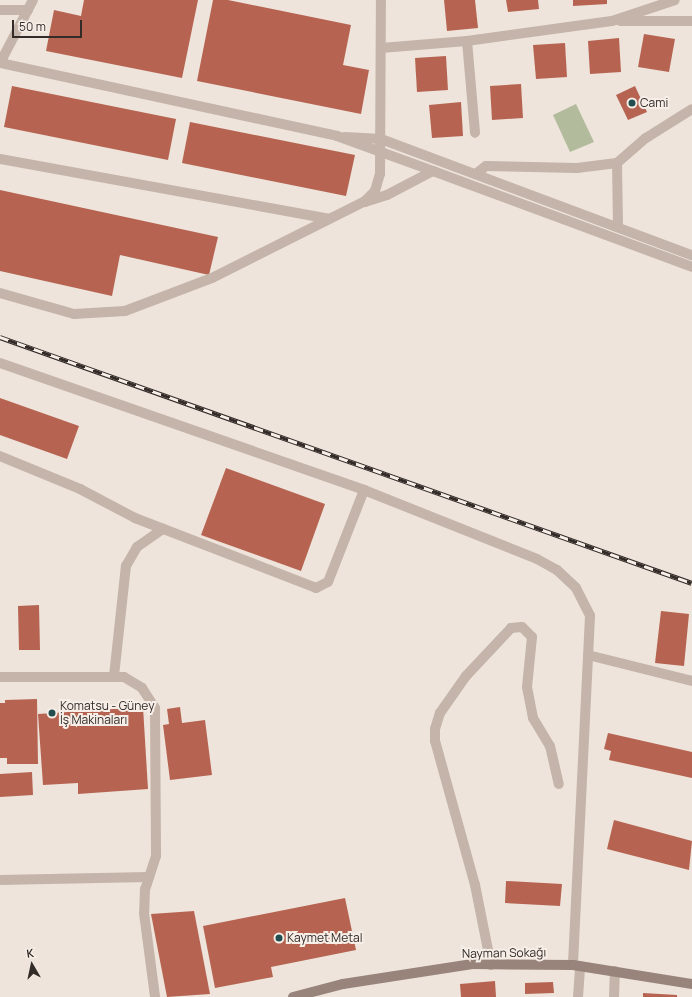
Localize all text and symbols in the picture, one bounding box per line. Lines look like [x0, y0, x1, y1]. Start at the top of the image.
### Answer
scale bar [14, 12, 84, 38]
text: 50 m [19, 18, 46, 35]
place label: Cami [640, 96, 668, 110]
marker: Cami [627, 98, 637, 108]
place label: Komatsu - Güney İş Makinaları [60, 699, 155, 727]
marker: Komatsu - Güney İş Makinaları [47, 708, 57, 718]
place label: Kaymet Metal [287, 931, 362, 945]
marker: Kaymet Metal [274, 933, 284, 943]
north arrow [12, 945, 52, 985]
text: K [25, 945, 35, 961]
street label: Nayman Sokağı [462, 945, 546, 961]

